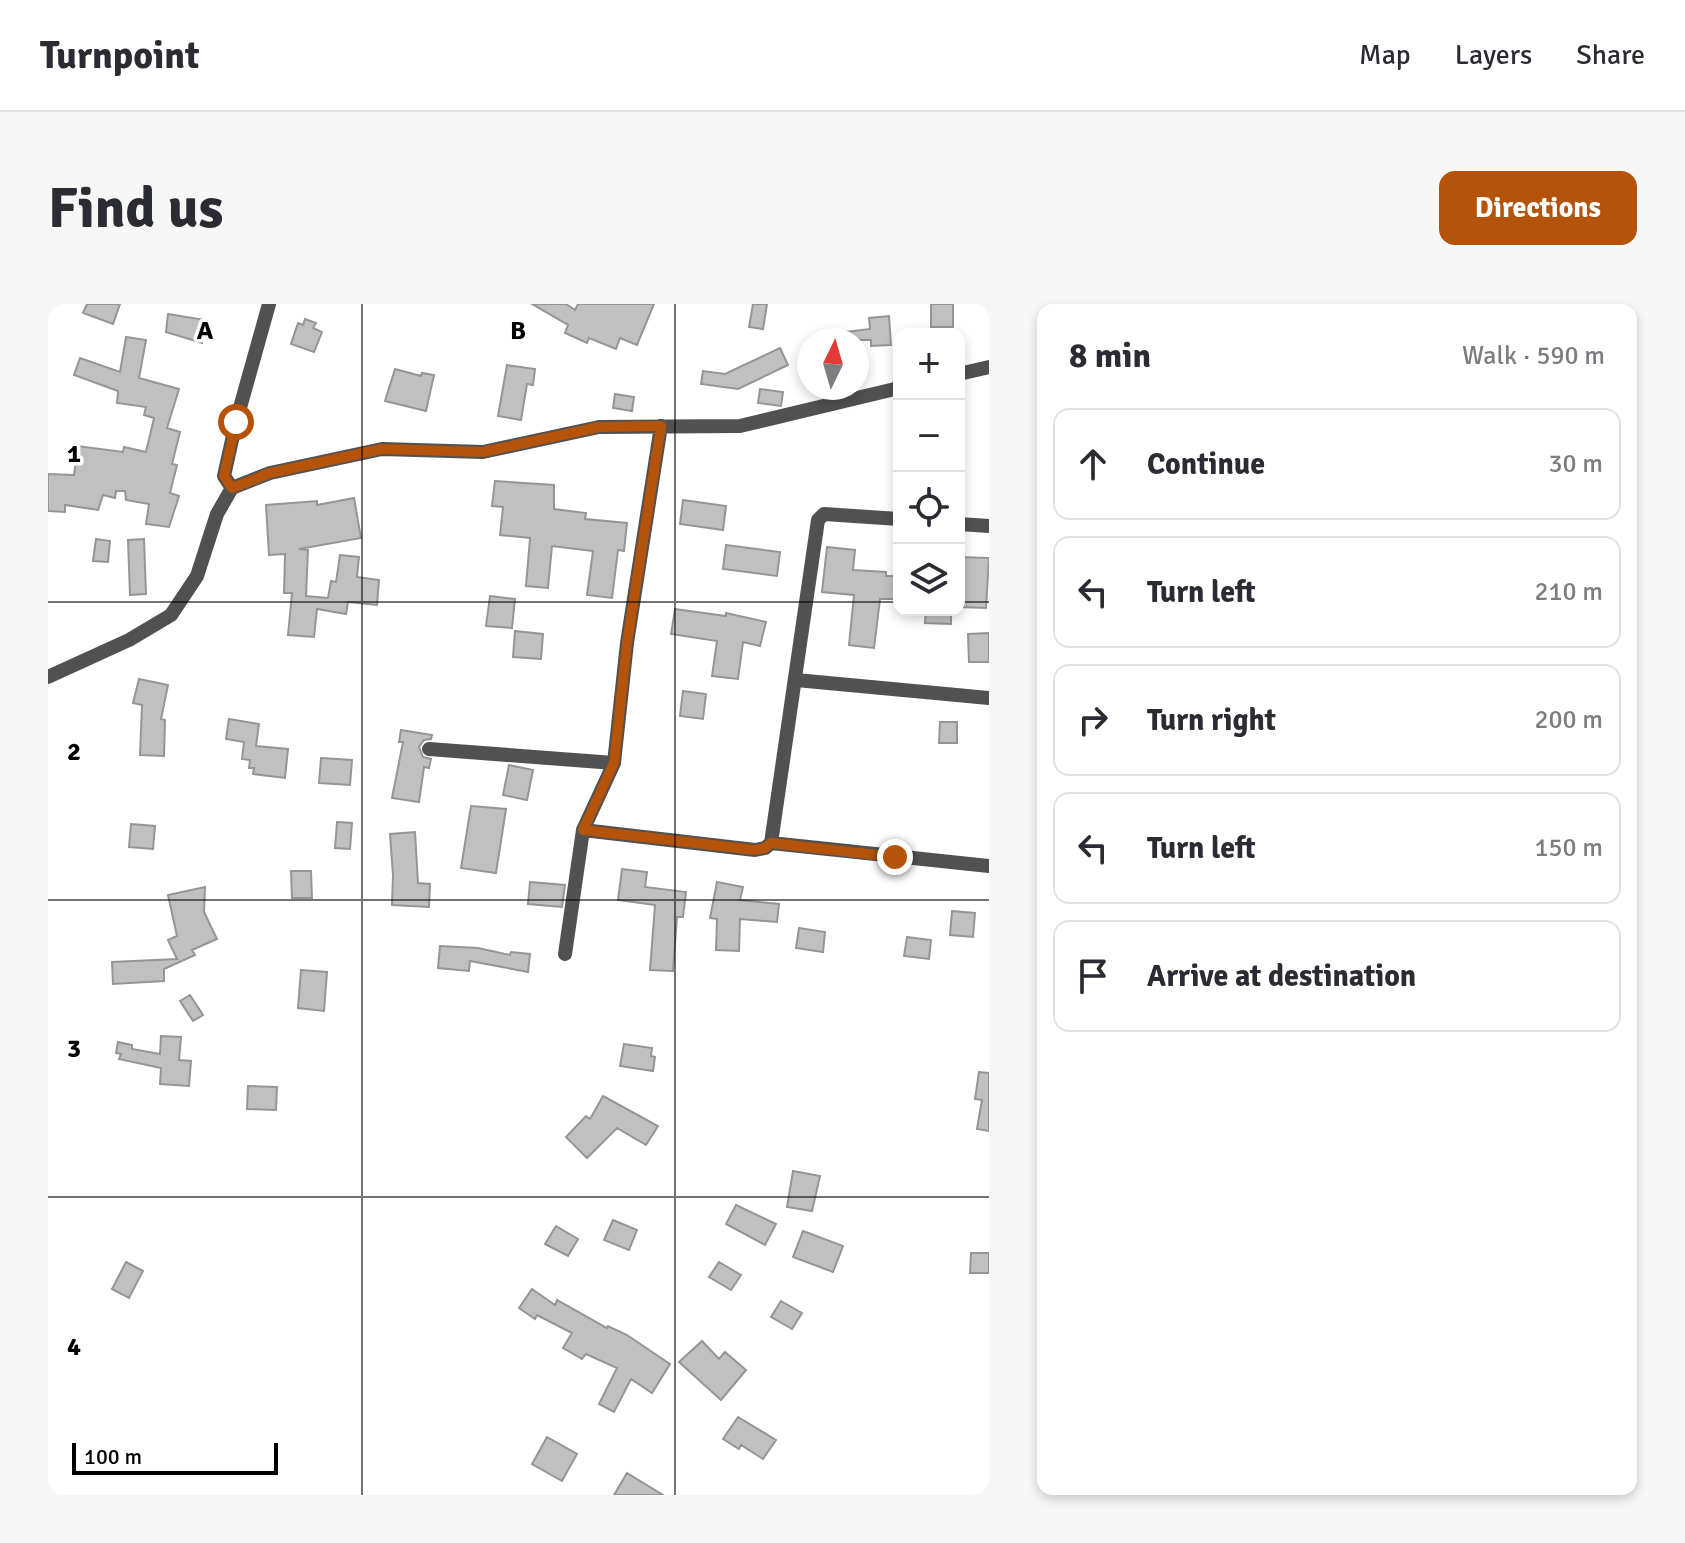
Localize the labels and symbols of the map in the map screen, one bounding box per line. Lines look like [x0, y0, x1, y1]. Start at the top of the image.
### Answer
text: A [197, 315, 214, 347]
text: B [510, 315, 526, 347]
north arrow [797, 328, 869, 400]
route start [218, 404, 254, 440]
text: 1 [67, 438, 81, 470]
text: 2 [67, 736, 81, 768]
route end [877, 839, 913, 875]
text: 3 [67, 1033, 81, 1065]
text: 4 [67, 1331, 81, 1363]
scale bar [72, 1439, 278, 1475]

